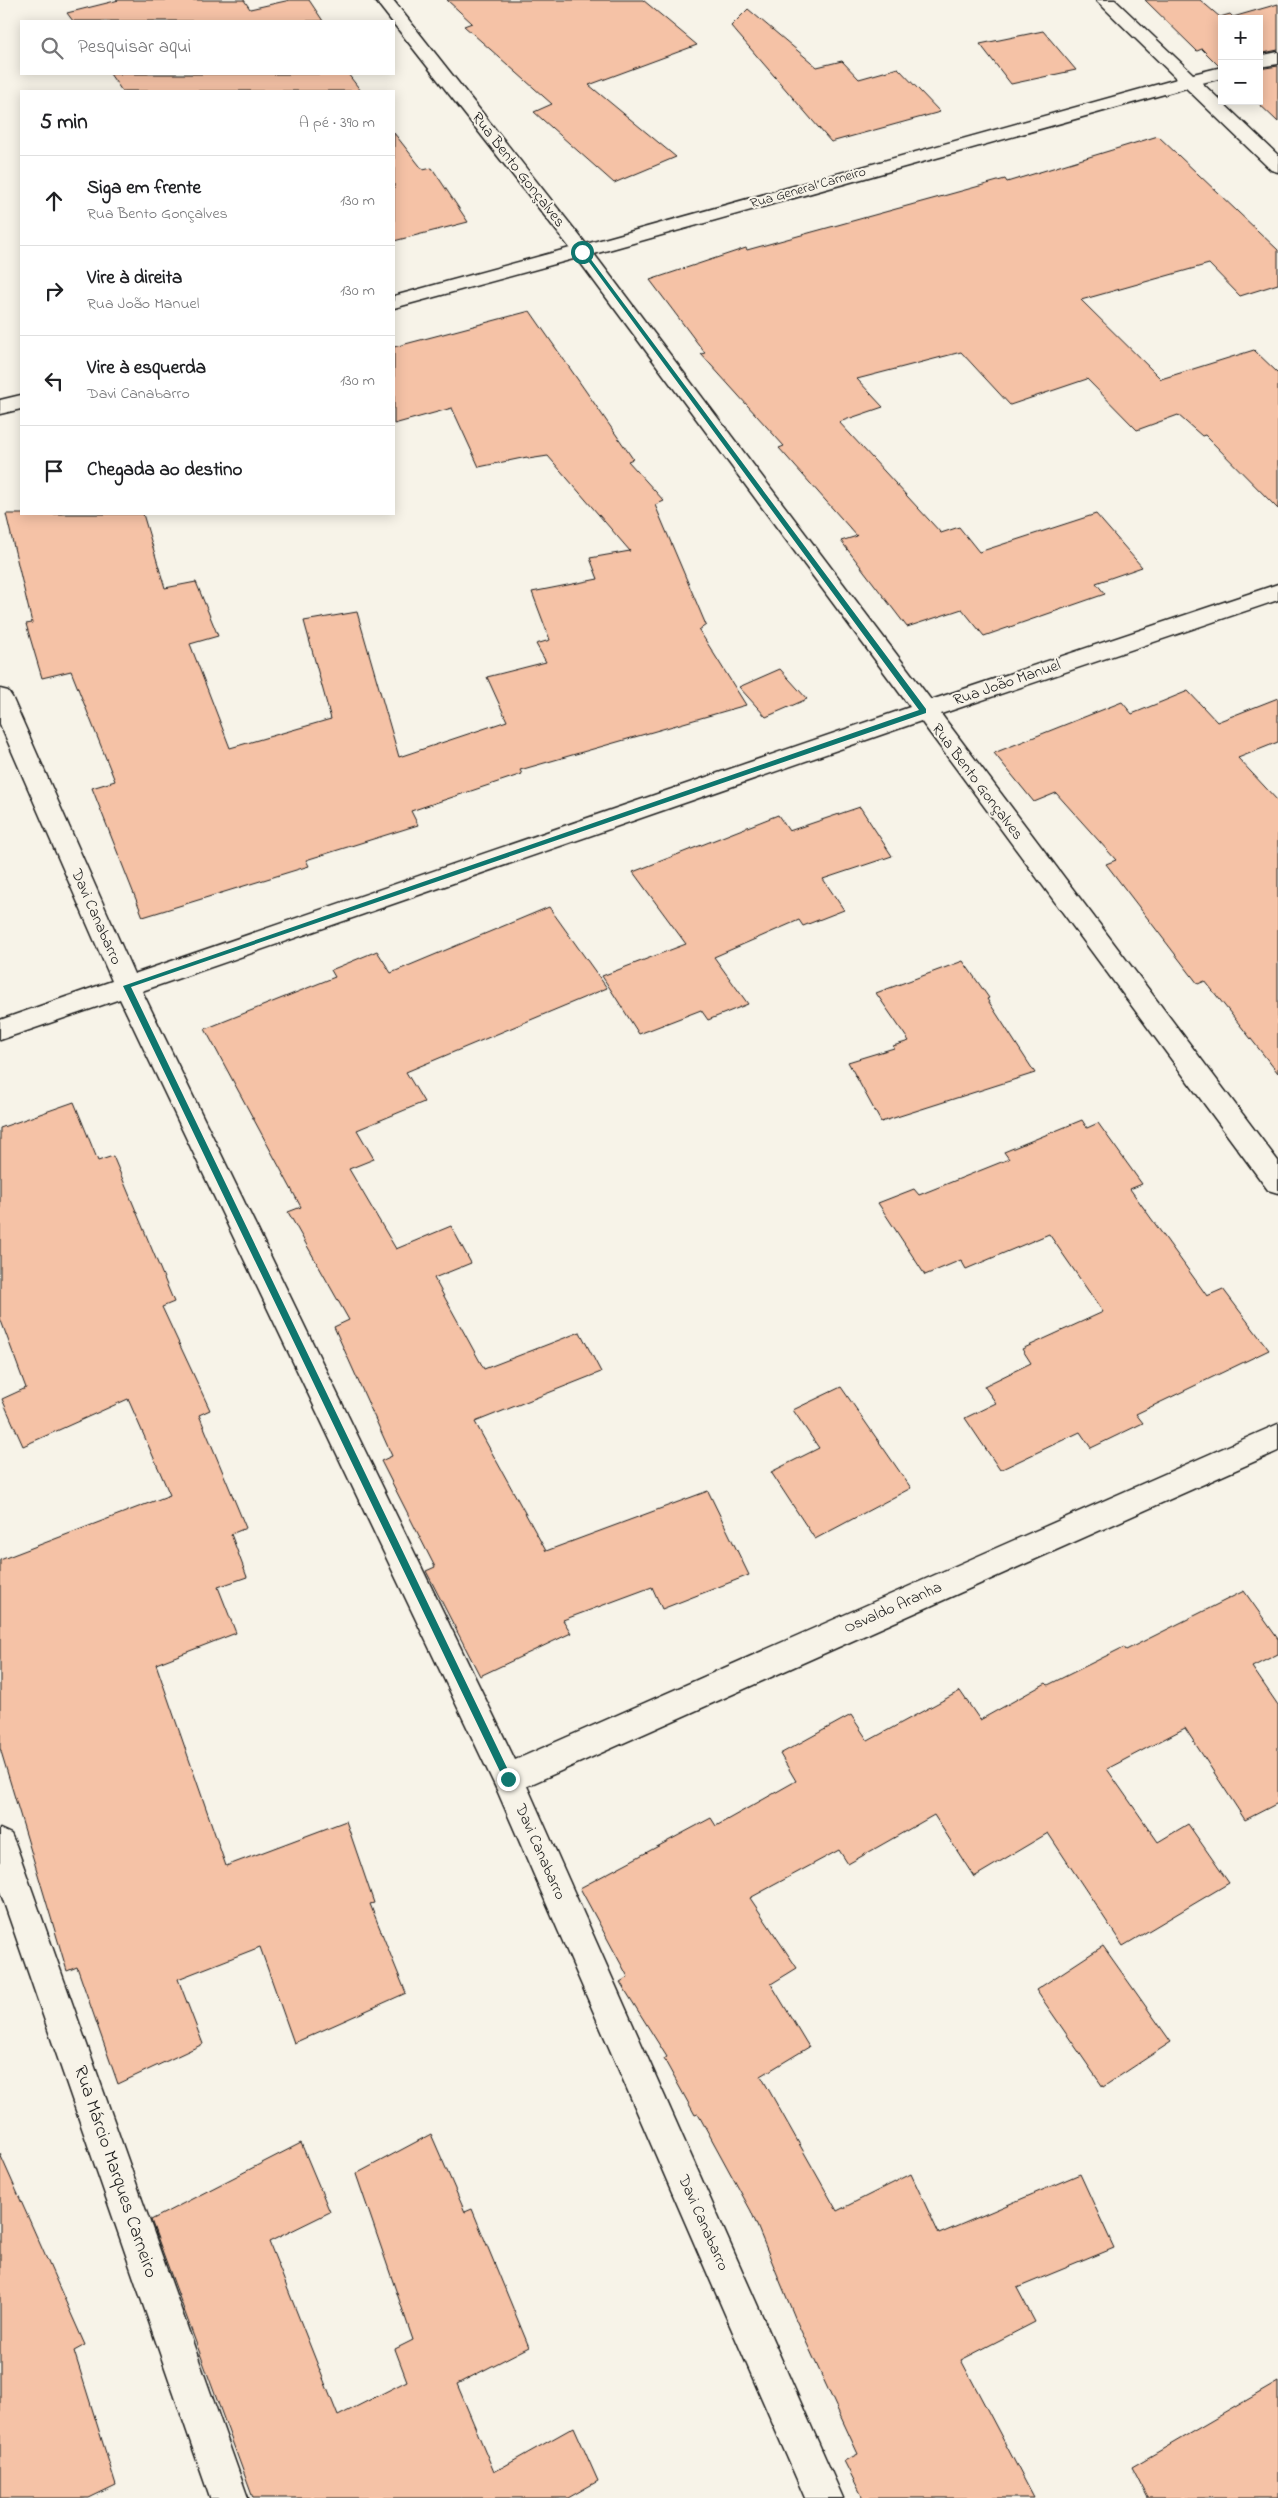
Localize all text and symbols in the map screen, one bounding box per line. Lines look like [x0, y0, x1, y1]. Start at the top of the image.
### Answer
map controls [1218, 15, 1263, 105]
button: + [1218, 15, 1263, 60]
search box [20, 20, 395, 75]
icon: search [38, 34, 66, 62]
text: Pesquisar aqui [78, 34, 191, 61]
button: − [1218, 60, 1263, 105]
street label: Rua Bento Gonçalves [465, 107, 571, 233]
text: 5 min [40, 108, 88, 138]
text: A pé · 390 m [299, 111, 375, 135]
street label: Rua General Carneiro [748, 161, 868, 215]
text: Siga em frente [87, 175, 201, 202]
icon: ahead [40, 187, 68, 215]
text: 130 m [340, 189, 375, 213]
text: Rua Bento Gonçalves [87, 202, 228, 226]
route start [571, 241, 594, 264]
text: Vire à direita [87, 265, 182, 292]
icon: right [40, 277, 68, 305]
text: 130 m [340, 279, 375, 303]
text: Rua João Manuel [87, 292, 199, 316]
text: Vire à esquerda [87, 355, 206, 382]
icon: left [40, 367, 68, 395]
text: 130 m [340, 369, 375, 393]
text: Davi Canabarro [87, 382, 190, 406]
icon: arrive [40, 457, 68, 485]
text: Chegada ao destino [87, 457, 242, 484]
street label: Rua João Manuel [950, 653, 1064, 713]
street label: Rua Bento Gonçalves [925, 719, 1029, 845]
street label: Davi Canabarro [64, 864, 128, 969]
street label: Osvaldo Aranha [840, 1576, 946, 1640]
route end [497, 1768, 520, 1791]
street label: Davi Canabarro [508, 1799, 572, 1904]
street label: Rua Márcio Marques Carneiro [66, 2062, 164, 2282]
street label: Davi Canabarro [671, 2170, 735, 2275]

